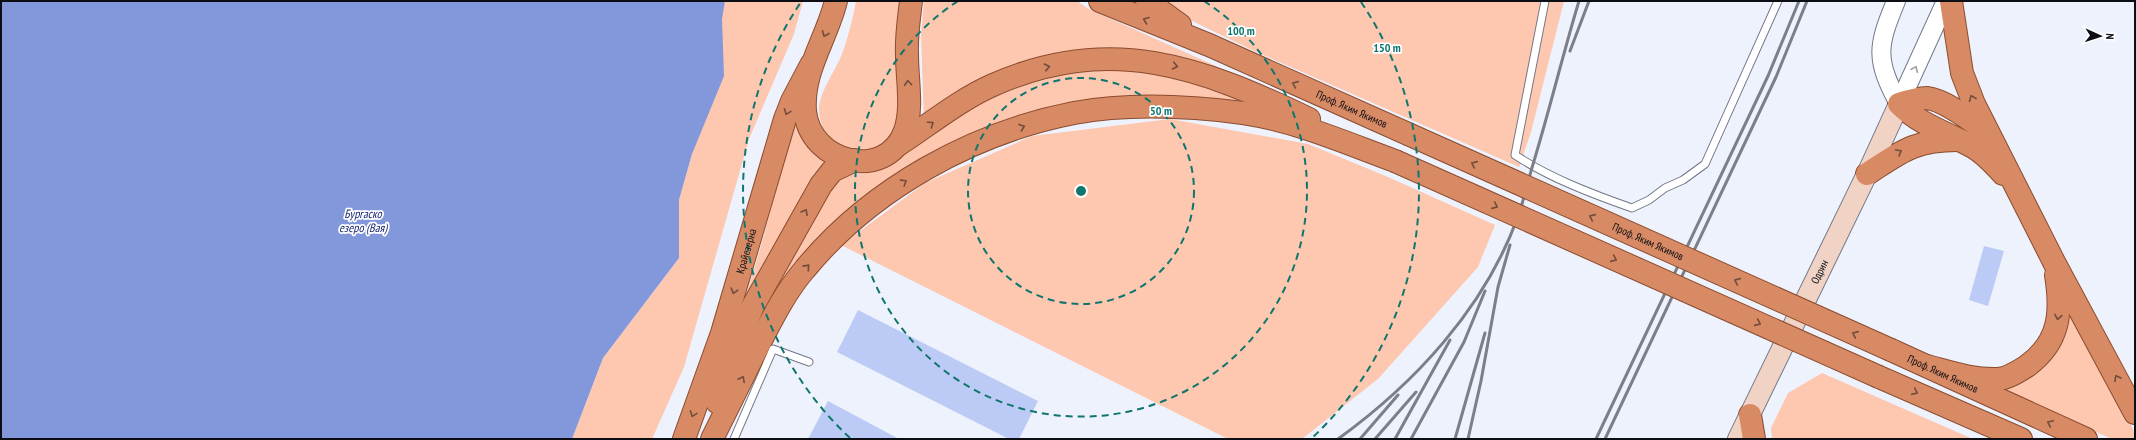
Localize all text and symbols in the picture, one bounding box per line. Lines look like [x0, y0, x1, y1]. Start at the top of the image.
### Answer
north arrow [2080, 16, 2120, 56]
one-way arrow [1143, 17, 1151, 25]
text: 100 m [1227, 23, 1255, 38]
one-way arrow [822, 29, 830, 37]
text: N [2103, 33, 2117, 40]
text: 150 m [1373, 40, 1401, 55]
one-way arrow [1172, 62, 1178, 70]
one-way arrow [1043, 64, 1050, 72]
one-way arrow [1910, 65, 1918, 73]
one-way arrow [904, 80, 913, 86]
one-way arrow [1292, 81, 1300, 89]
street label: Проф. Яким Якимов [1314, 87, 1390, 131]
one-way arrow [1969, 95, 1977, 103]
text: 50 m [1150, 103, 1172, 118]
one-way arrow [784, 109, 792, 116]
one-way arrow [927, 121, 934, 129]
one-way arrow [1018, 124, 1025, 132]
one-way arrow [1895, 150, 1902, 157]
one-way arrow [1470, 160, 1477, 168]
one-way arrow [900, 180, 907, 187]
centre of rings [1074, 184, 1088, 198]
one-way arrow [1491, 201, 1498, 209]
water label: Бургаско езеро (Вая) [339, 206, 388, 235]
one-way arrow [801, 209, 808, 216]
one-way arrow [1589, 213, 1596, 221]
street label: Проф. Яким Якимов [1610, 219, 1686, 264]
street label: Крайезерна [733, 227, 759, 275]
one-way arrow [1610, 254, 1617, 262]
street label: Одрин [1808, 257, 1831, 286]
one-way arrow [802, 264, 809, 272]
one-way arrow [1733, 278, 1741, 286]
one-way arrow [730, 287, 739, 294]
one-way arrow [2055, 313, 2063, 320]
one-way arrow [1754, 318, 1762, 326]
one-way arrow [1852, 331, 1860, 339]
street label: Проф. Яким Якимов [1905, 351, 1981, 396]
one-way arrow [2115, 375, 2122, 382]
one-way arrow [737, 376, 745, 383]
one-way arrow [1910, 387, 1918, 395]
one-way arrow [690, 410, 698, 417]
one-way arrow [2047, 420, 2055, 428]

